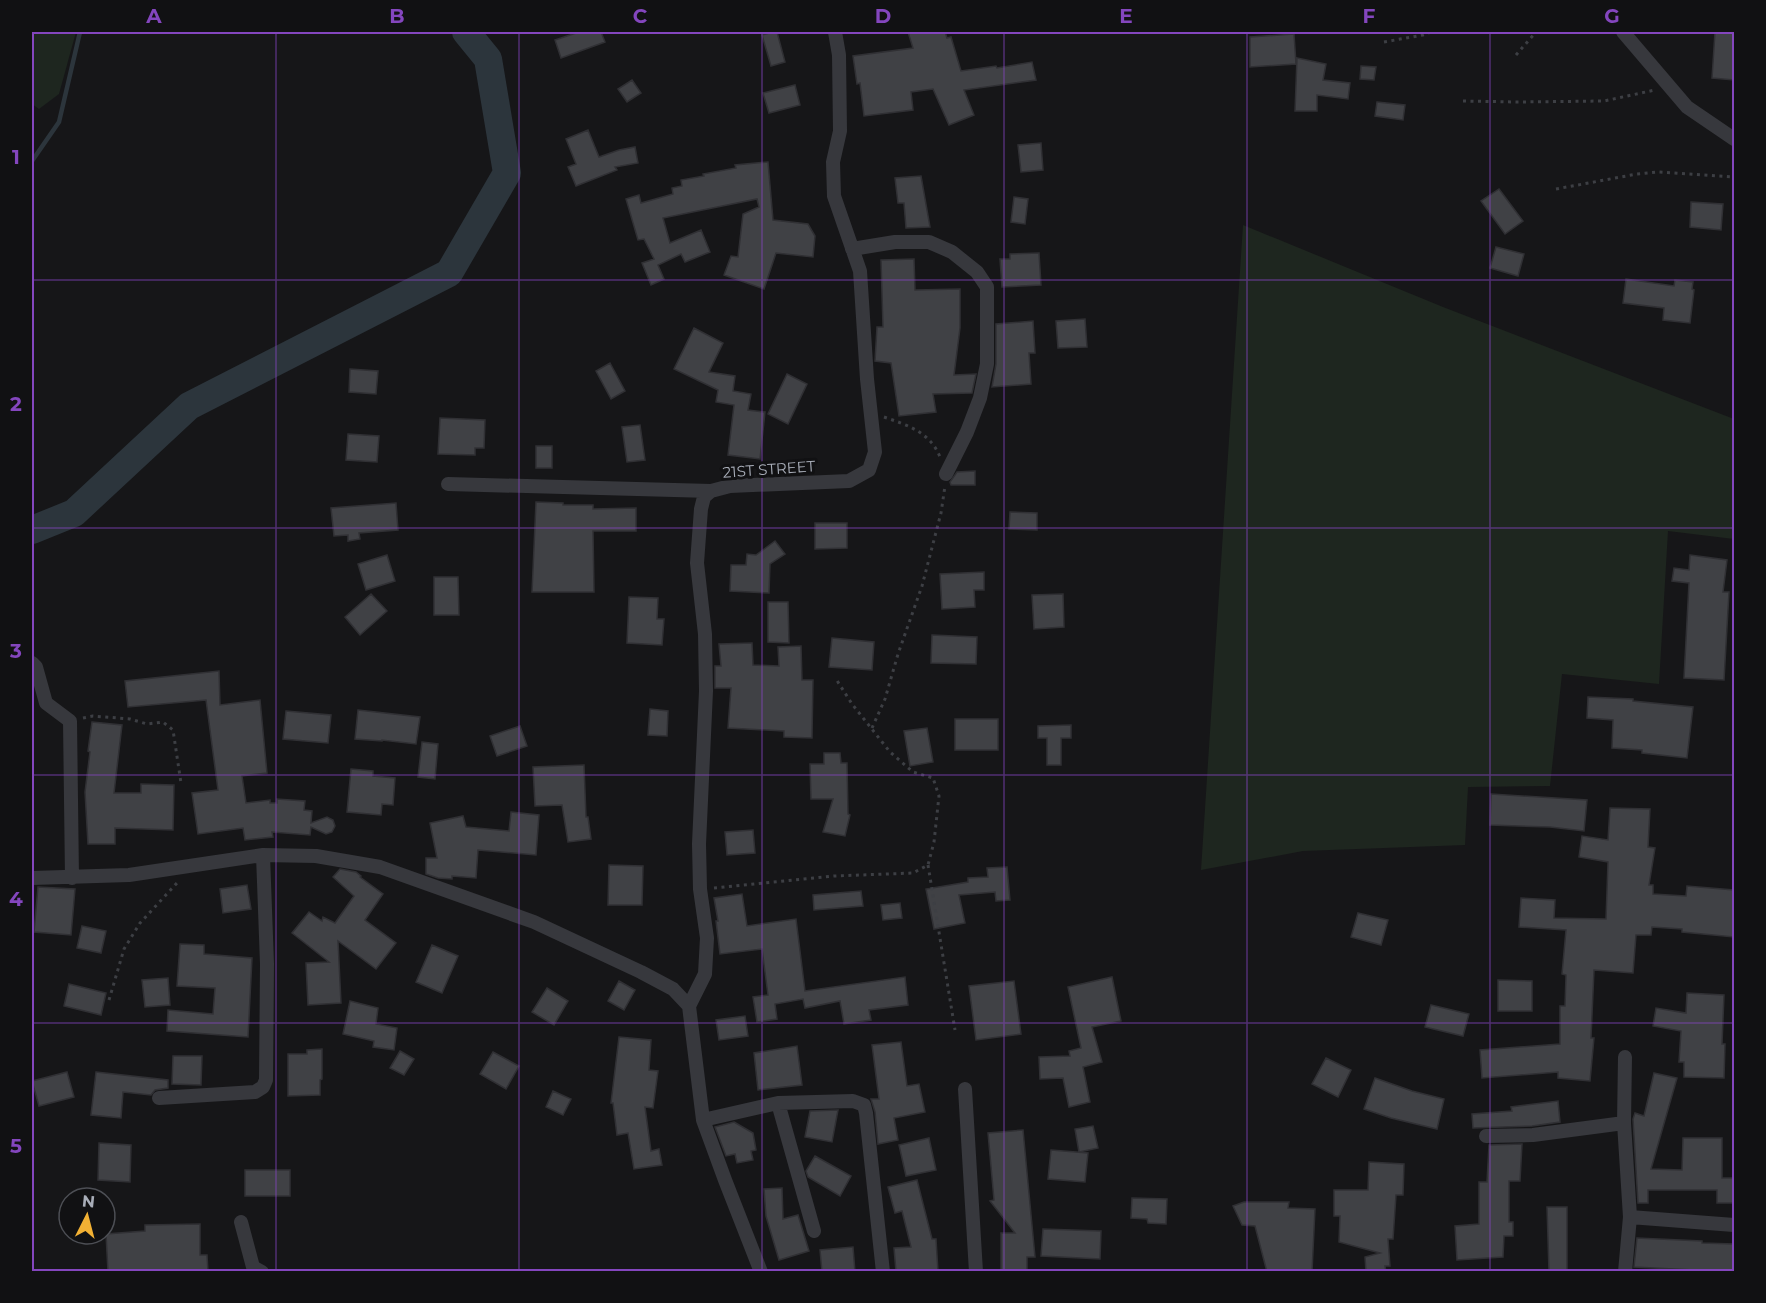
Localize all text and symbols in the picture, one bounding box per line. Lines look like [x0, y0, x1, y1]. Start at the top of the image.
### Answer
text: A [145, 4, 162, 28]
text: B [389, 4, 405, 28]
text: C [633, 4, 648, 28]
text: D [875, 4, 891, 28]
text: E [1119, 4, 1133, 28]
text: F [1363, 4, 1376, 28]
text: G [1604, 4, 1620, 28]
text: 1 [12, 145, 20, 169]
text: 2 [10, 392, 22, 416]
street label: 21ST STREET [722, 456, 816, 482]
text: 3 [9, 639, 22, 663]
text: 4 [9, 887, 23, 911]
text: 5 [10, 1134, 22, 1158]
north arrow [57, 1186, 117, 1246]
text: N [81, 1191, 96, 1212]

